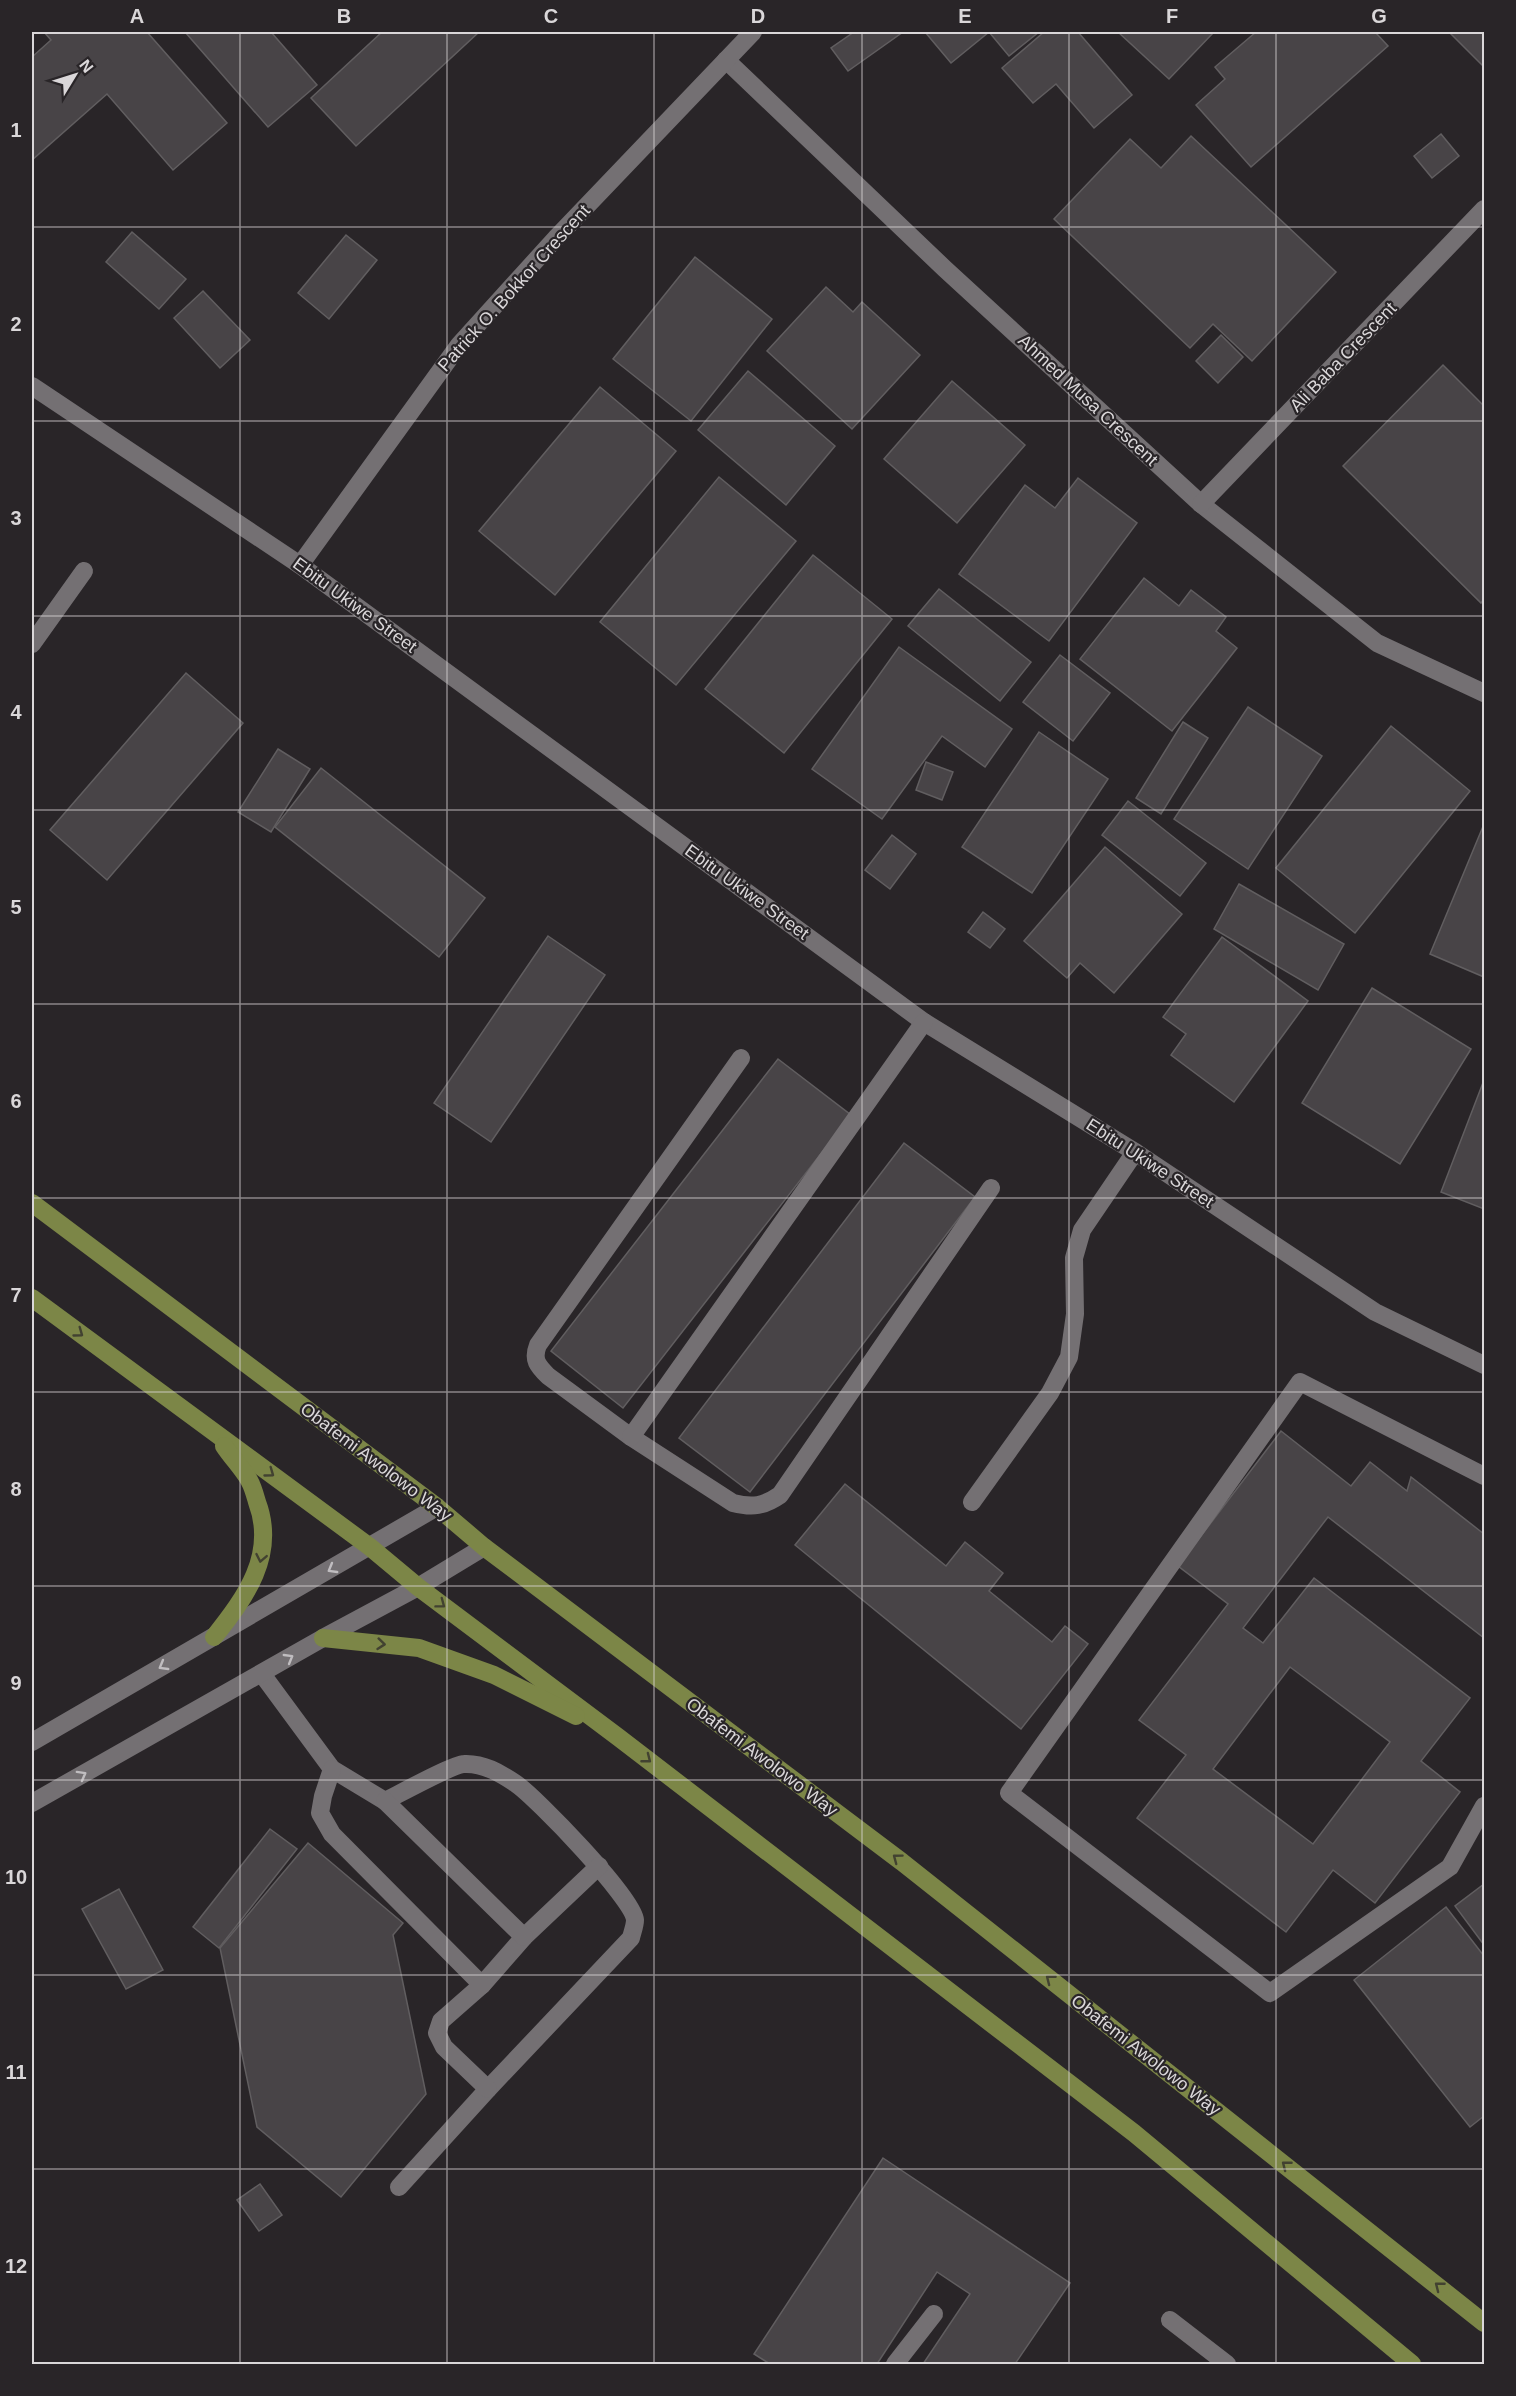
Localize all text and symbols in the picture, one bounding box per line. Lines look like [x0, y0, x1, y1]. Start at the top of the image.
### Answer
text: A [130, 5, 144, 27]
text: B [337, 5, 351, 27]
text: C [544, 5, 558, 27]
text: D [751, 5, 765, 27]
text: E [958, 5, 972, 27]
text: F [1166, 5, 1178, 27]
text: G [1371, 5, 1387, 27]
north arrow [45, 45, 105, 105]
text: N [76, 56, 97, 76]
text: 1 [10, 119, 22, 141]
street label: Patrick O. Bokkor Crescent [434, 201, 594, 375]
street label: Ali Baba Crescent [1286, 298, 1400, 416]
text: 2 [10, 313, 22, 335]
street label: Ahmed Musa Crescent [1014, 330, 1162, 470]
text: 3 [10, 507, 22, 529]
street label: Ebitu Ukiwe Street [289, 553, 421, 657]
text: 4 [10, 701, 22, 723]
street label: Ebitu Ukiwe Street [681, 840, 813, 944]
text: 5 [10, 896, 22, 918]
text: 6 [10, 1090, 22, 1112]
street label: Ebitu Ukiwe Street [1082, 1114, 1218, 1212]
text: 7 [10, 1284, 22, 1306]
one-way arrow [72, 1326, 83, 1337]
street label: Obafemi Awolowo Way [296, 1399, 456, 1525]
one-way arrow [263, 1466, 274, 1477]
text: 8 [10, 1478, 22, 1500]
one-way arrow [255, 1553, 268, 1563]
one-way arrow [328, 1561, 338, 1573]
one-way arrow [434, 1597, 445, 1608]
one-way arrow [377, 1637, 386, 1650]
one-way arrow [283, 1654, 293, 1665]
one-way arrow [159, 1659, 169, 1671]
text: 9 [10, 1672, 22, 1694]
street label: Obafemi Awolowo Way [682, 1694, 842, 1820]
one-way arrow [641, 1752, 652, 1763]
one-way arrow [76, 1770, 87, 1782]
one-way arrow [893, 1855, 904, 1866]
text: 10 [5, 1866, 27, 1888]
one-way arrow [1046, 1976, 1057, 1987]
street label: Obafemi Awolowo Way [1067, 1990, 1225, 2120]
text: 11 [5, 2061, 27, 2083]
one-way arrow [1281, 2162, 1292, 2173]
text: 12 [5, 2255, 27, 2277]
one-way arrow [1434, 2283, 1445, 2294]

